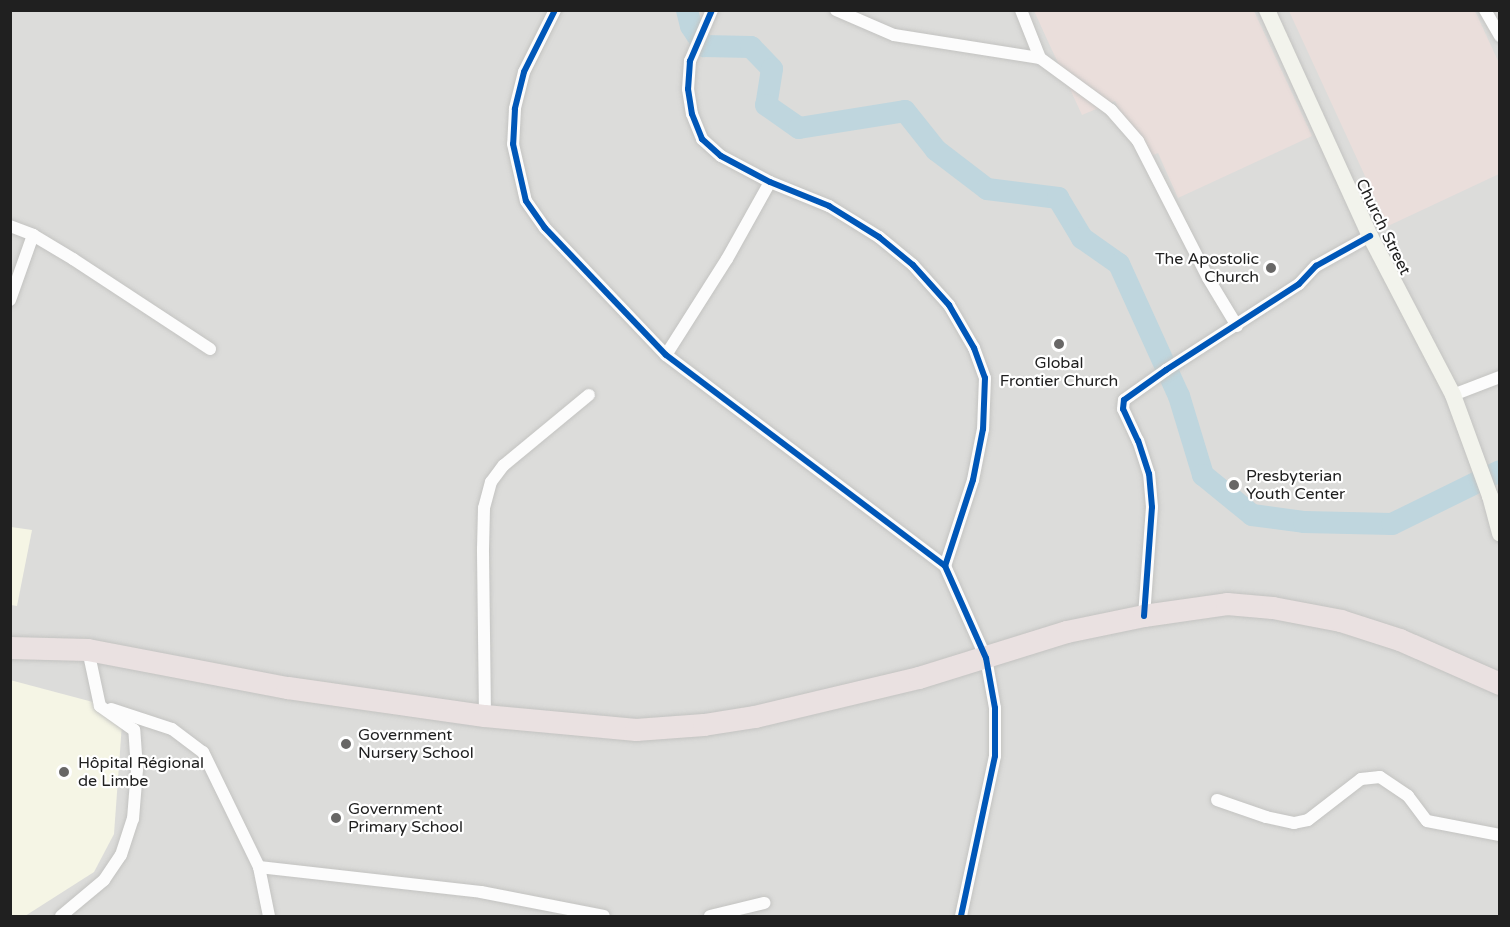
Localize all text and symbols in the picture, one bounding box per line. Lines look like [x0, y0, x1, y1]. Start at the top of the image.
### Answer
street label: Church Street [1351, 176, 1415, 278]
place label: The Apostolic Church [1155, 249, 1259, 287]
marker: The Apostolic Church [1264, 261, 1278, 275]
marker: Global Frontier Church [1052, 337, 1066, 351]
place label: Global Frontier Church [1000, 353, 1118, 391]
place label: Presbyterian Youth Center [1246, 466, 1345, 504]
marker: Presbyterian Youth Center [1227, 478, 1241, 492]
place label: Government Nursery School [358, 725, 474, 763]
marker: Government Nursery School [339, 737, 353, 751]
place label: Hôpital Régional de Limbe [78, 753, 204, 791]
marker: Hôpital Régional de Limbe [55, 763, 73, 781]
place label: Government Primary School [348, 799, 463, 837]
marker: Government Primary School [329, 811, 343, 825]

